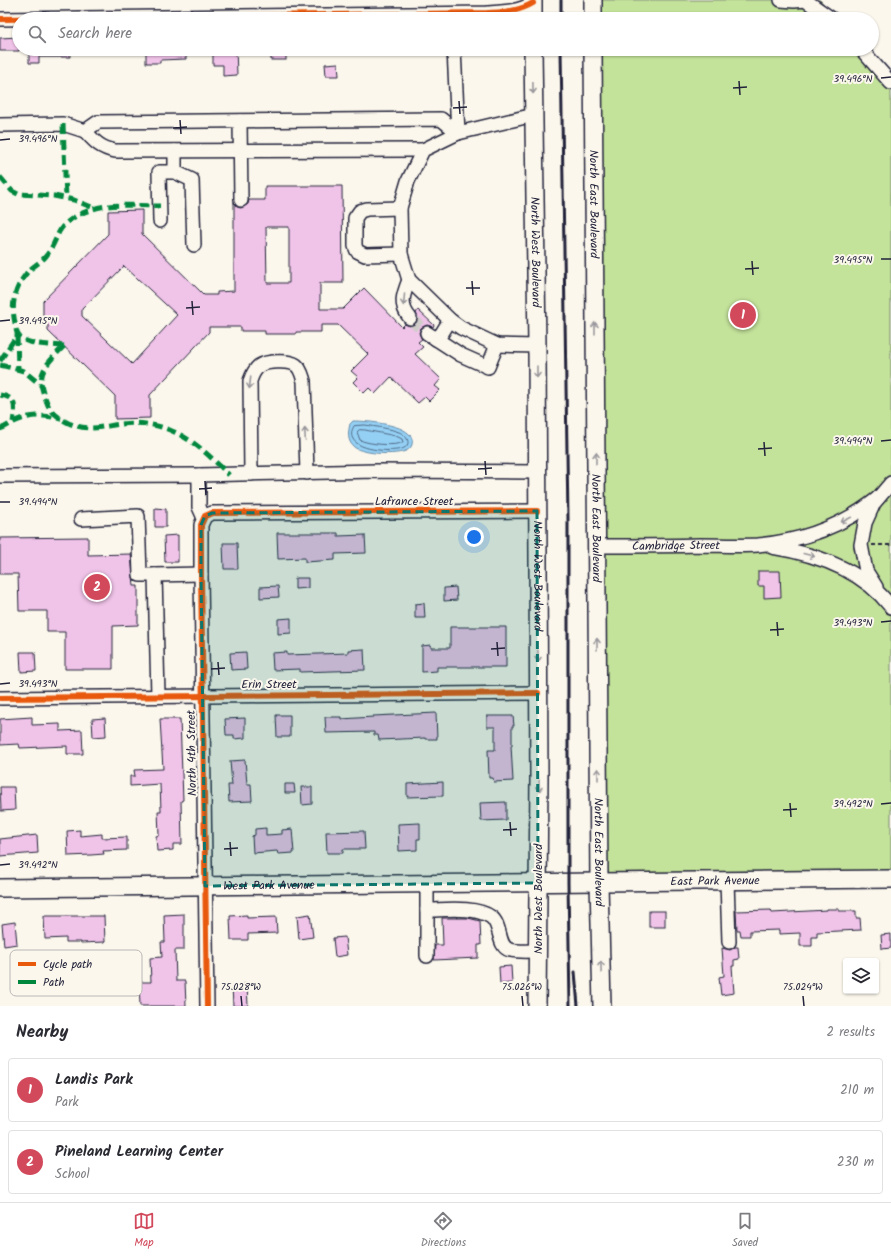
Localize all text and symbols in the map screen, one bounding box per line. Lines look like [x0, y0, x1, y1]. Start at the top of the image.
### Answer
search box [12, 12, 879, 56]
text: Search here [58, 22, 132, 46]
icon: search [26, 23, 48, 45]
text: 39.496°N [833, 71, 873, 87]
one-way arrow [529, 81, 537, 94]
text: 39.496°N [18, 131, 58, 147]
street label: North East Boulevard [584, 150, 604, 259]
street label: North West Boulevard [525, 196, 546, 308]
text: 39.495°N [834, 252, 873, 268]
one-way arrow [400, 293, 407, 306]
pin: 1 [730, 300, 756, 330]
text: 39.495°N [19, 313, 58, 329]
one-way arrow [591, 322, 599, 335]
one-way arrow [533, 365, 541, 378]
one-way arrow [247, 377, 254, 390]
one-way arrow [302, 428, 309, 441]
text: 39.494°N [833, 433, 873, 449]
one-way arrow [592, 452, 600, 465]
street label: North East Boulevard [587, 474, 606, 583]
street label: Lafrance Street [375, 492, 454, 511]
text: 39.494°N [18, 494, 58, 510]
one-way arrow [840, 517, 852, 524]
street label: North West Boulevard [528, 521, 548, 632]
your location [464, 527, 484, 547]
street label: Cambridge Street [632, 535, 720, 555]
one-way arrow [802, 552, 815, 559]
pin: 2 [84, 572, 110, 602]
text: 39.493°N [833, 615, 873, 631]
one-way arrow [593, 638, 601, 651]
one-way arrow [534, 649, 542, 662]
street label: Erin Street [241, 675, 297, 694]
text: 39.493°N [18, 676, 58, 692]
street label: North 4th Street [182, 709, 202, 796]
one-way arrow [594, 768, 602, 781]
one-way arrow [535, 779, 543, 792]
text: 39.492°N [833, 796, 873, 812]
street label: North East Boulevard [589, 798, 609, 908]
street label: North West Boulevard [529, 843, 548, 954]
text: 39.492°N [18, 857, 58, 873]
street label: East Park Avenue [670, 871, 760, 891]
street label: West Park Avenue [223, 875, 315, 895]
legend [10, 950, 142, 996]
text: Cycle path [43, 956, 92, 974]
map controls [843, 958, 879, 994]
button: layers [843, 958, 879, 994]
one-way arrow [597, 961, 605, 974]
text: Path [43, 974, 64, 992]
text: 75.028°W [221, 979, 261, 995]
text: 75.026°W [502, 979, 542, 995]
text: 75.024°W [783, 979, 823, 995]
text: Nearby [16, 1019, 68, 1046]
text: 2 results [827, 1022, 875, 1043]
text: Landis Park [55, 1068, 133, 1092]
text: 1 [28, 1080, 32, 1101]
text: 210 m [840, 1080, 874, 1101]
text: Park [55, 1092, 79, 1113]
text: Pineland Learning Center [55, 1140, 223, 1164]
text: 2 [26, 1152, 34, 1173]
text: 230 m [837, 1152, 874, 1173]
text: School [55, 1164, 90, 1185]
tab: Map [133, 1210, 155, 1252]
tab: Directions [421, 1210, 466, 1252]
tab: Saved [732, 1210, 758, 1252]

